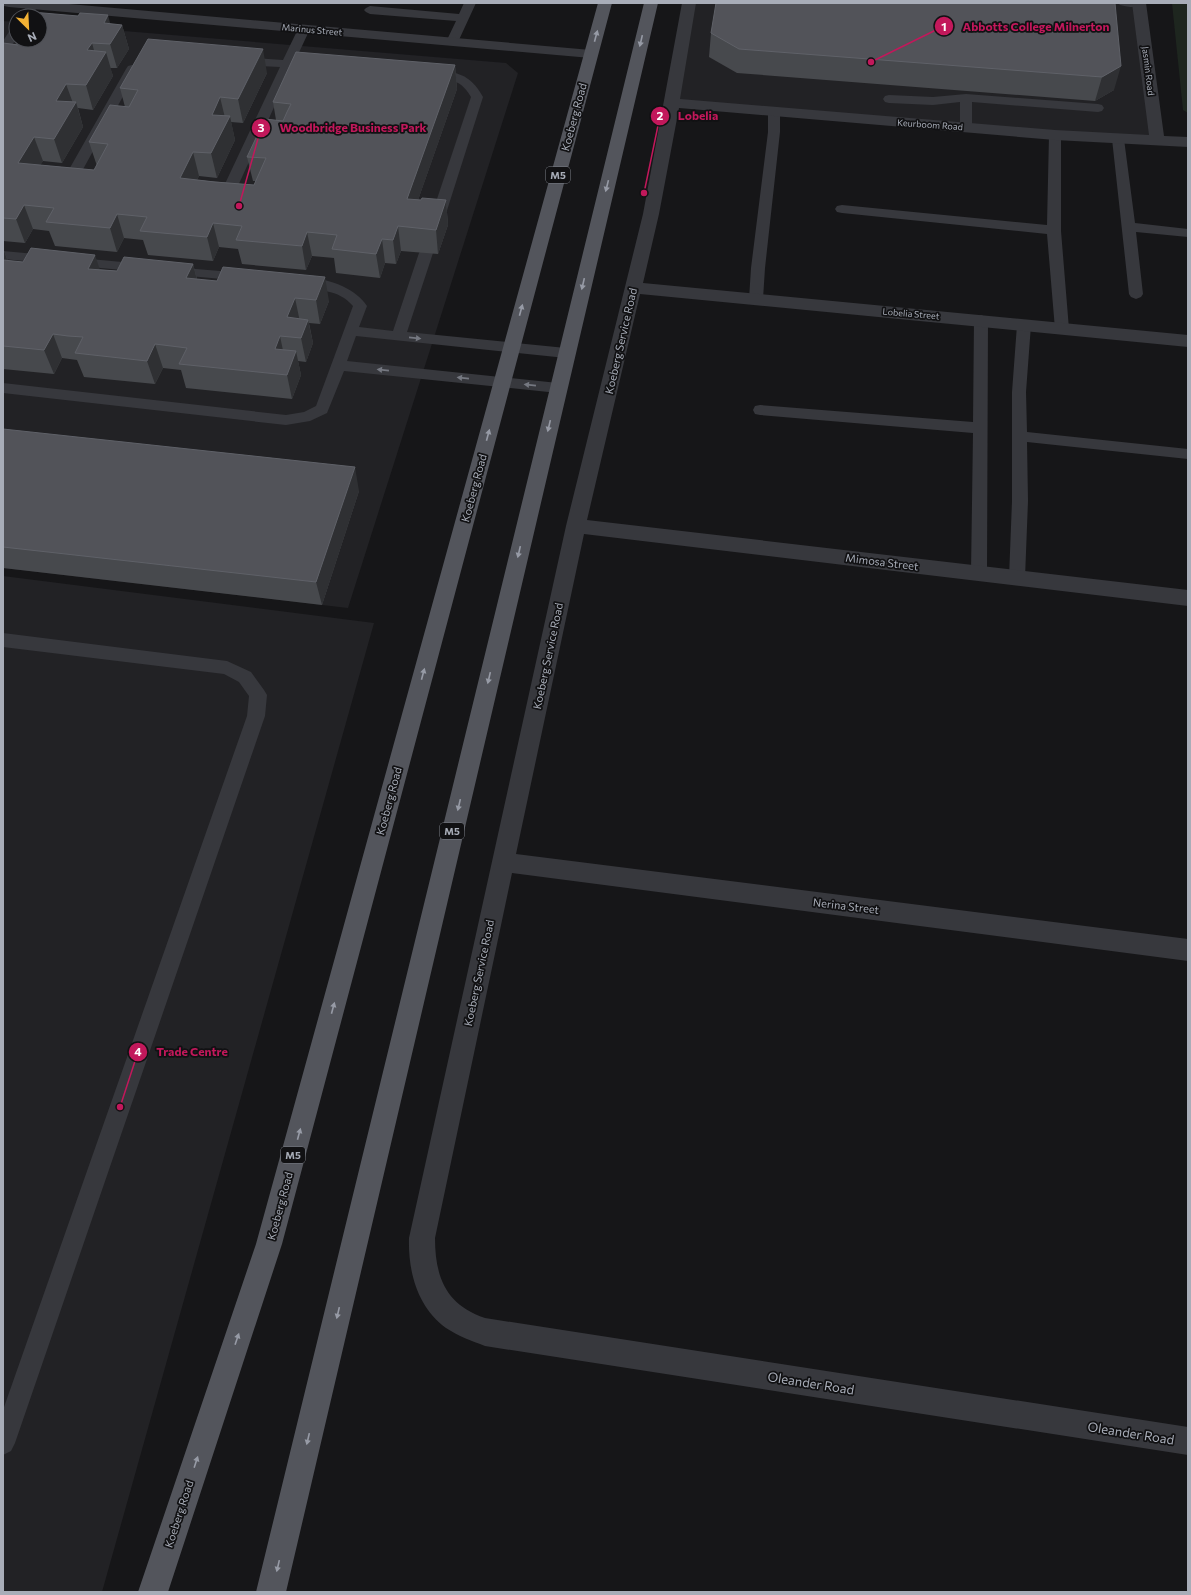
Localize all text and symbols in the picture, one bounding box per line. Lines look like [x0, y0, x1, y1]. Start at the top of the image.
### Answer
north arrow [8, 8, 48, 48]
callout: Abbotts College Milnerton [934, 14, 1117, 38]
text: 1 [941, 19, 947, 33]
text: Abbotts College Milnerton [963, 19, 1109, 33]
street label: Marinus Street [281, 21, 343, 38]
one-way arrow [593, 29, 599, 41]
text: N [26, 30, 39, 45]
one-way arrow [638, 35, 644, 47]
street label: Jasmin Road [1140, 46, 1157, 96]
street label: Koeberg Road [558, 81, 589, 152]
callout: Lobelia [650, 104, 727, 128]
text: 2 [657, 108, 664, 122]
text: Lobelia [678, 108, 718, 122]
callout: Woodbridge Business Park [251, 116, 434, 140]
street label: Keurboom Road [897, 117, 963, 132]
text: 3 [258, 120, 265, 134]
text: Woodbridge Business Park [280, 120, 427, 134]
road number: M5 [546, 167, 570, 183]
one-way arrow [603, 179, 609, 192]
one-way arrow [580, 279, 586, 291]
street label: Koeberg Service Road [602, 287, 639, 395]
one-way arrow [519, 303, 525, 316]
street label: Lobelia Street [882, 306, 940, 321]
one-way arrow [409, 335, 421, 341]
one-way arrow [377, 366, 389, 373]
one-way arrow [457, 375, 469, 381]
one-way arrow [524, 381, 536, 388]
one-way arrow [546, 420, 552, 432]
one-way arrow [485, 429, 491, 441]
street label: Koeberg Road [458, 452, 489, 523]
one-way arrow [515, 546, 521, 558]
street label: Mimosa Street [845, 551, 920, 572]
street label: Koeberg Service Road [530, 602, 565, 710]
one-way arrow [420, 668, 426, 680]
one-way arrow [485, 672, 491, 685]
street label: Koeberg Road [373, 765, 404, 836]
one-way arrow [455, 799, 461, 811]
road number: M5 [440, 823, 464, 839]
street label: Nerina Street [812, 895, 880, 916]
street label: Koeberg Service Road [461, 919, 496, 1027]
one-way arrow [330, 1002, 336, 1014]
callout: Trade Centre [128, 1040, 236, 1064]
text: 4 [134, 1044, 142, 1058]
text: Trade Centre [156, 1044, 228, 1058]
one-way arrow [296, 1128, 302, 1140]
road number: M5 [281, 1147, 305, 1163]
street label: Koeberg Road [264, 1170, 295, 1241]
one-way arrow [334, 1307, 340, 1319]
one-way arrow [234, 1332, 240, 1344]
street label: Oleander Road [767, 1368, 855, 1398]
street label: Oleander Road [1087, 1418, 1175, 1448]
one-way arrow [304, 1433, 310, 1445]
one-way arrow [193, 1456, 199, 1468]
street label: Koeberg Road [162, 1479, 195, 1549]
one-way arrow [274, 1559, 280, 1572]

